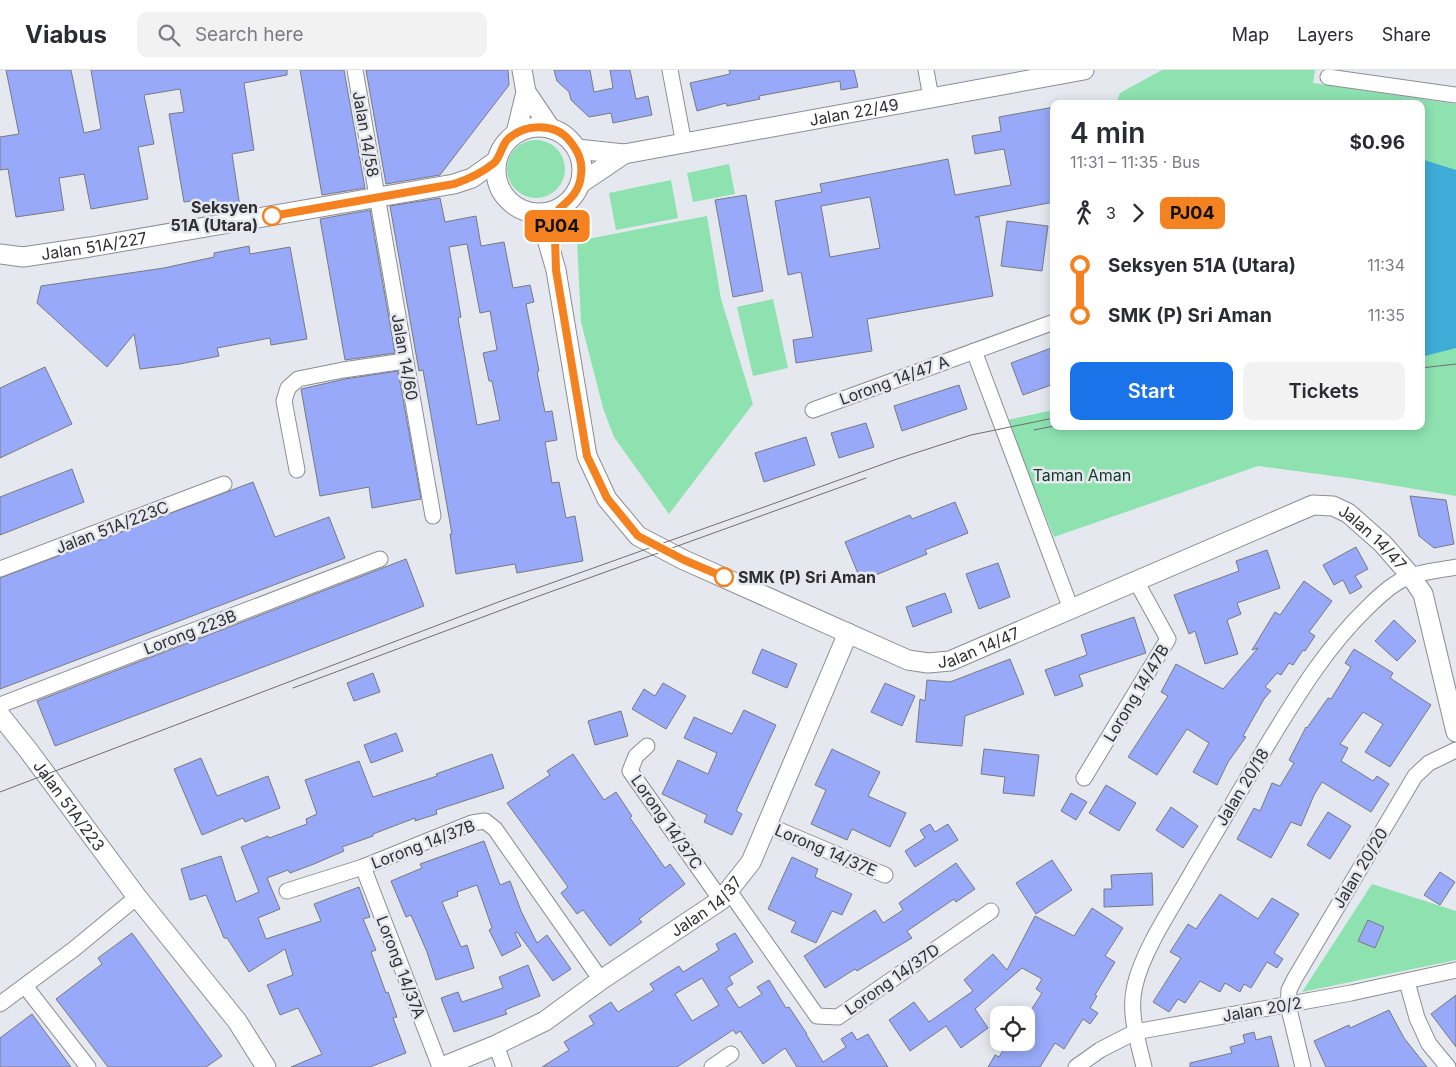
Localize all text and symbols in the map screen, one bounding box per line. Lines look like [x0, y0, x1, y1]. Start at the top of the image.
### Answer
search box [137, 12, 487, 57]
text: Viabus [25, 20, 107, 49]
icon: search [155, 21, 183, 49]
text: Search here [195, 23, 304, 46]
text: Map [1232, 24, 1269, 45]
text: Layers [1297, 24, 1354, 45]
text: Share [1382, 24, 1431, 45]
street label: Jalan 14/58 [349, 89, 383, 179]
street label: Jalan 22/49 [808, 94, 900, 130]
text: 4 min [1070, 116, 1145, 150]
text: $0.96 [1350, 131, 1405, 154]
text: 11:31 – 11:35 · Bus [1070, 152, 1200, 172]
place label: Seksyen 51A (Utara) [171, 197, 258, 235]
icon: walk [1070, 199, 1098, 227]
icon: forward [1124, 199, 1152, 227]
text: PJ04 [1170, 202, 1215, 223]
text: 3 [1106, 203, 1116, 223]
marker: Seksyen 51A (Utara) [262, 206, 282, 226]
line badge: PJ04 [522, 210, 592, 242]
text: PJ04 [535, 215, 579, 236]
street label: Jalan 51A/227 [40, 227, 148, 264]
text: Seksyen 51A (Utara) [1108, 254, 1296, 277]
text: 11:34 [1367, 255, 1405, 275]
text: SMK (P) Sri Aman [1108, 304, 1272, 327]
text: 11:35 [1368, 305, 1405, 325]
street label: Jalan 14/60 [388, 312, 422, 402]
street label: Lorong 14/47 A [836, 351, 952, 409]
button: Start [1070, 362, 1233, 420]
button: Tickets [1243, 362, 1405, 420]
park label: Taman Aman [1033, 465, 1131, 485]
street label: Jalan 51A/223C [53, 496, 171, 558]
street label: Jalan 14/47 [1335, 500, 1411, 574]
marker: SMK (P) Sri Aman [714, 567, 734, 587]
place label: SMK (P) Sri Aman [738, 567, 876, 587]
street label: Lorong 223B [141, 605, 239, 659]
street label: Jalan 14/47 [937, 622, 1022, 672]
street label: Lorong 14/47B [1099, 641, 1173, 745]
street label: Jalan 20/18 [1211, 745, 1273, 829]
street label: Jalan 51A/223 [29, 756, 109, 855]
street label: Lorong 14/37C [627, 771, 707, 873]
street label: Lorong 14/37B [368, 815, 478, 873]
street label: Lorong 14/37E [772, 820, 880, 880]
street label: Jalan 20/20 [1328, 824, 1392, 912]
street label: Jalan 14/37 [667, 872, 746, 941]
street label: Lorong 14/37A [372, 913, 430, 1021]
street label: Lorong 14/37D [841, 939, 943, 1019]
street label: Jalan 20/2 [1221, 992, 1303, 1026]
map controls [990, 1006, 1035, 1051]
button: locate [990, 1006, 1035, 1051]

